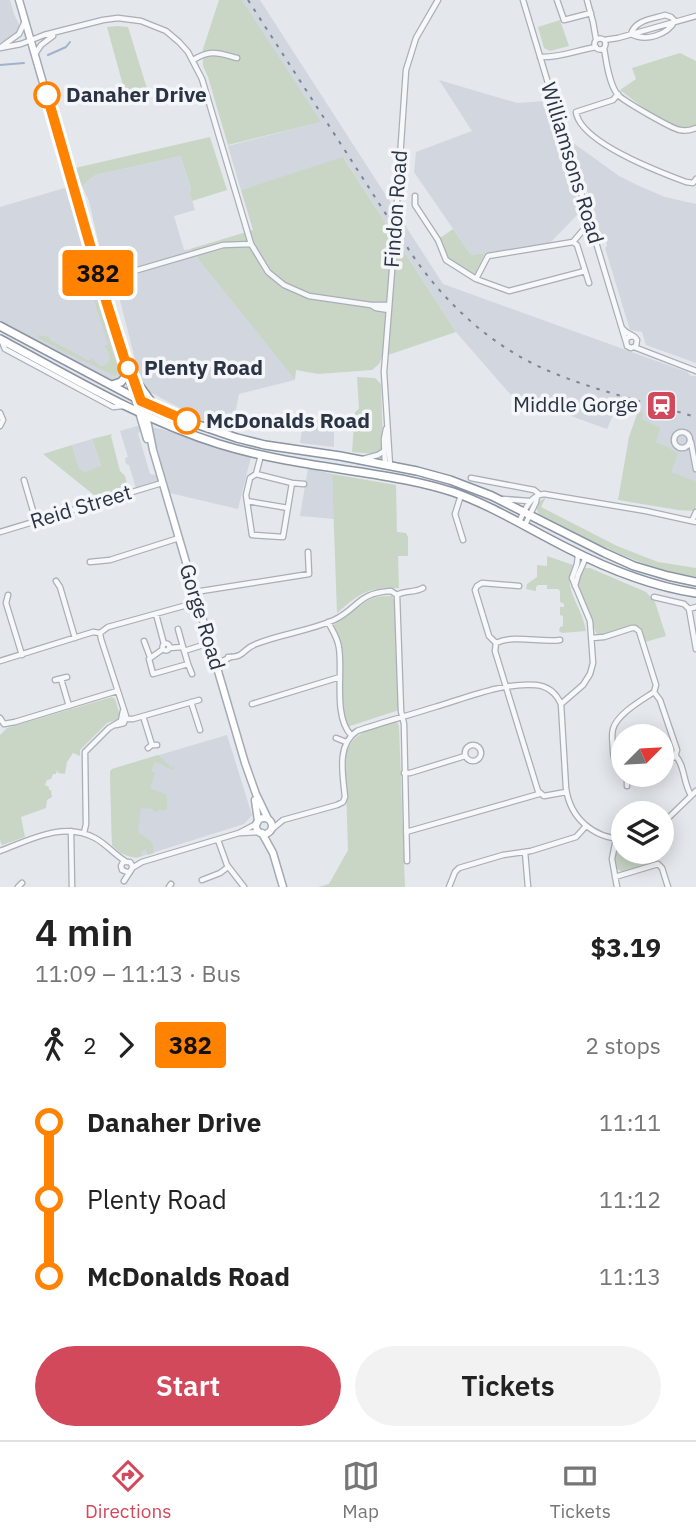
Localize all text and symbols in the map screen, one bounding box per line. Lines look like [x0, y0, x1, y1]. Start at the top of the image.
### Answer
street label: Williamsons Road [535, 79, 611, 247]
place label: Danaher Drive [66, 80, 207, 108]
marker: Danaher Drive [34, 82, 60, 108]
street label: Findon Road [377, 149, 413, 269]
line badge: 382 [58, 250, 138, 296]
text: 382 [76, 257, 120, 289]
place label: Plenty Road [144, 353, 263, 381]
marker: Plenty Road [118, 358, 138, 378]
station icon: Middle Gorge [644, 388, 678, 422]
place label: Middle Gorge [513, 390, 638, 418]
place label: McDonalds Road [206, 406, 370, 434]
marker: McDonalds Road [174, 408, 200, 434]
street label: Reid Street [27, 477, 135, 535]
street label: Gorge Road [174, 560, 232, 673]
north arrow [611, 724, 674, 788]
map controls [611, 724, 674, 864]
button: layers [611, 801, 674, 864]
text: 4 min [35, 907, 133, 956]
text: $3.19 [591, 930, 661, 964]
text: 11:09 – 11:13 · Bus [35, 958, 241, 988]
icon: walk [35, 1026, 73, 1064]
icon: forward [107, 1026, 145, 1064]
text: 382 [169, 1029, 212, 1061]
text: 2 [83, 1030, 97, 1060]
text: 2 stops [585, 1030, 661, 1060]
text: Danaher Drive [87, 1105, 261, 1139]
text: 11:11 [599, 1107, 661, 1137]
text: Plenty Road [87, 1182, 227, 1216]
text: 11:12 [599, 1184, 661, 1214]
text: McDonalds Road [87, 1259, 290, 1293]
text: 11:13 [599, 1261, 661, 1291]
button: Start [35, 1346, 341, 1426]
button: Tickets [355, 1346, 661, 1426]
tab: Directions [85, 1457, 172, 1523]
tab: Map [342, 1457, 380, 1523]
tab: Tickets [550, 1457, 611, 1523]

